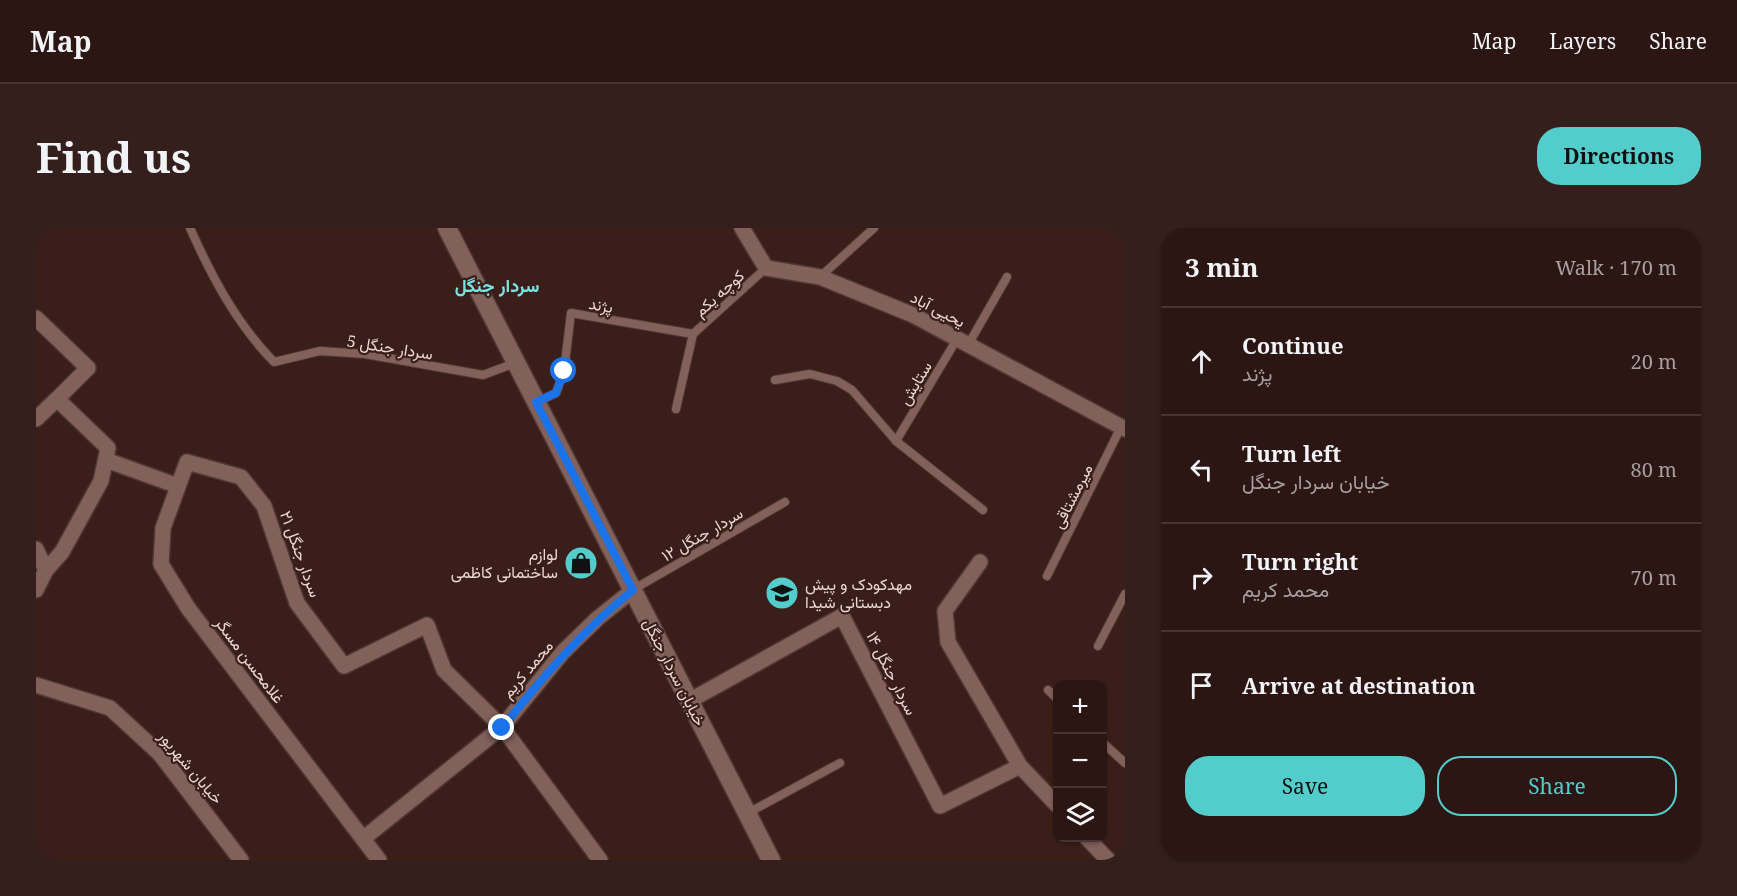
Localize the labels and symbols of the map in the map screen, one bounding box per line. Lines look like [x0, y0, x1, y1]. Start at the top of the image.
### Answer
street label: کوچه یکم [689, 265, 750, 322]
district label: سردار جنگل [455, 273, 539, 297]
street label: یحیی آباد [907, 286, 969, 332]
street label: پژند [587, 292, 615, 319]
street label: سردار جنگل 5 [345, 329, 435, 365]
route start [550, 357, 576, 383]
street label: ستایش [893, 357, 937, 409]
street label: میرمشتاقی [1046, 460, 1098, 532]
street label: سردار جنگل ۱۲ [657, 502, 747, 566]
street label: سردار جنگل ۲۱ [275, 508, 327, 600]
place label: لوازم ساختمانی کاظمی [451, 543, 558, 583]
shop icon: لوازم ساختمانی کاظمی [563, 545, 599, 581]
place label: مهدکودک و پیش دبستانی شیدا [805, 573, 912, 613]
school or university icon: مهدکودک و پیش دبستانی شیدا [764, 575, 800, 611]
street label: غلامحسن مسگر [210, 611, 290, 708]
street label: خیابان سردار جنگل [638, 614, 712, 730]
street label: سردار جنگل ۱۴ [861, 627, 923, 719]
street label: محمد کریم [496, 635, 558, 703]
route end [488, 714, 514, 740]
street label: خیابان شهریور [153, 725, 228, 809]

